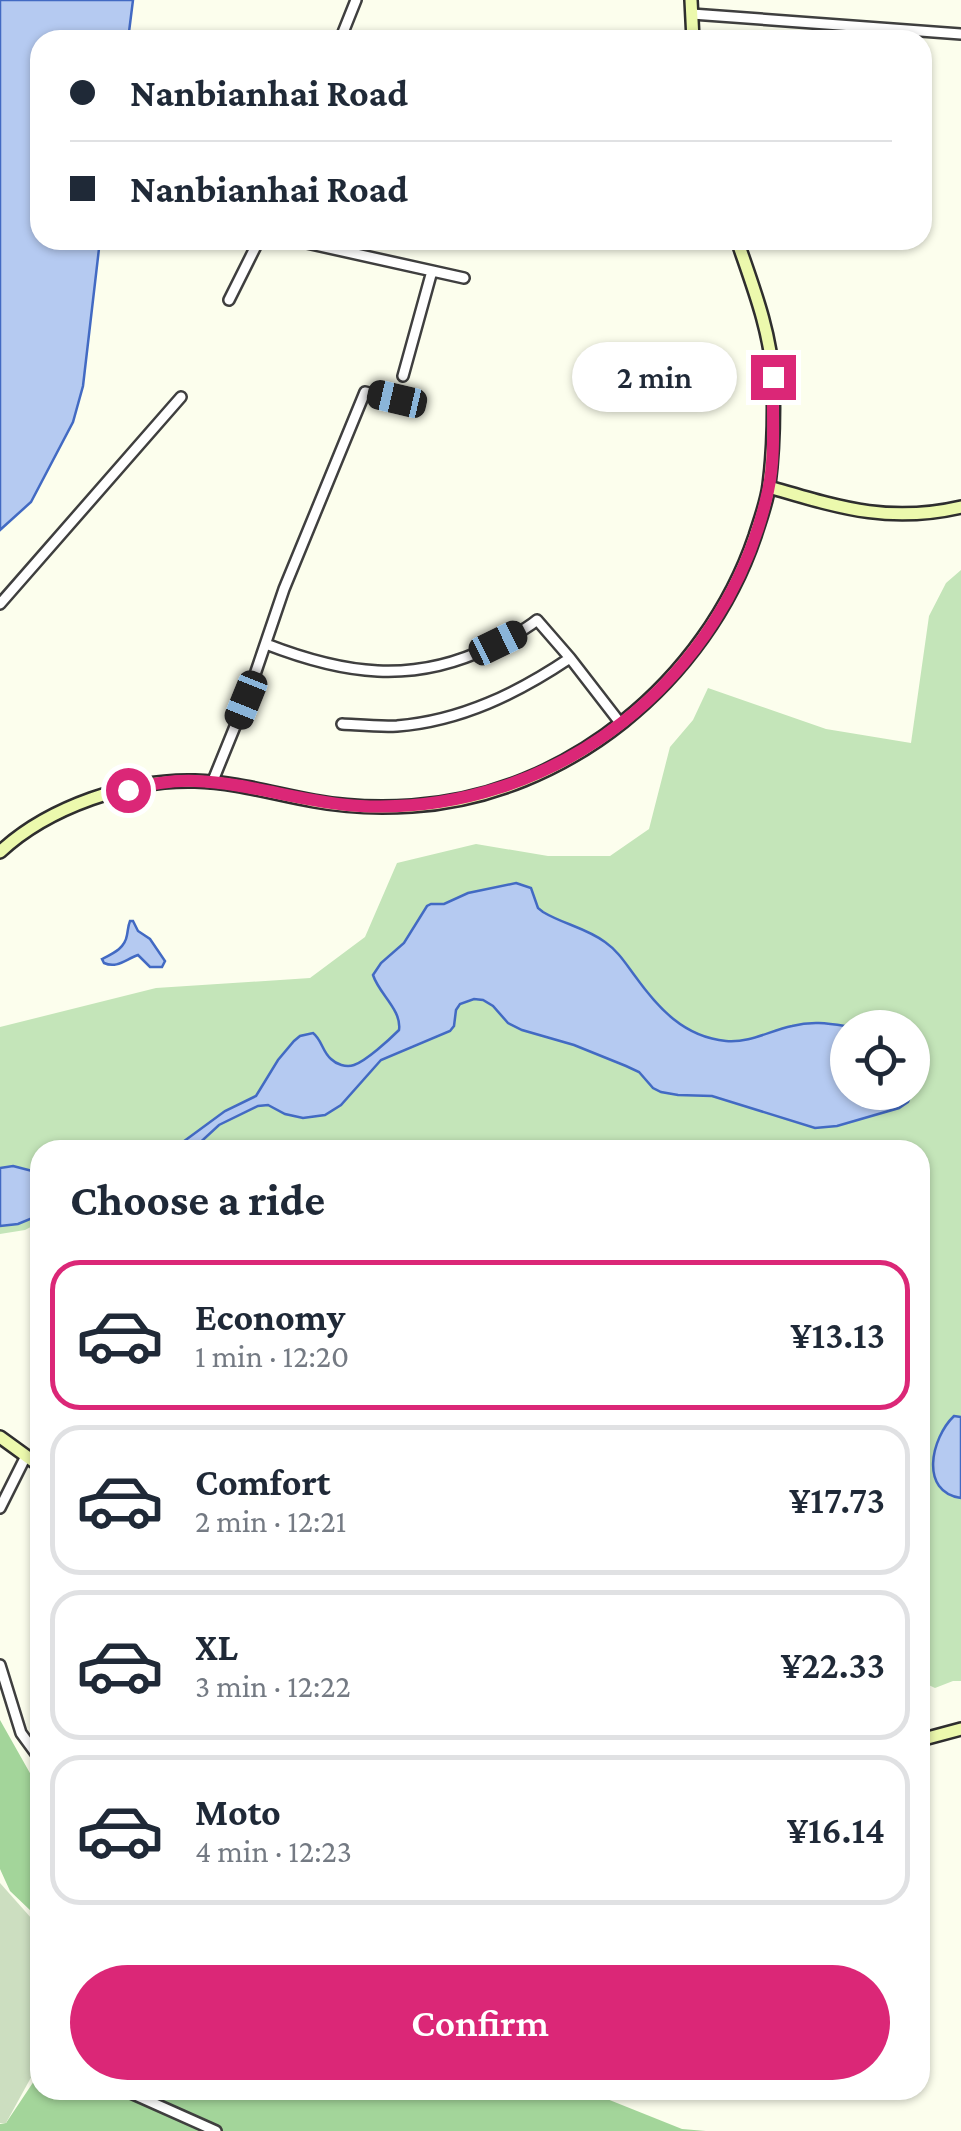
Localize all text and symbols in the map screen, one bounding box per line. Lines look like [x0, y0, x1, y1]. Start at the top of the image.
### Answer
text: Nanbianhai Road [130, 72, 408, 114]
text: Nanbianhai Road [130, 168, 408, 210]
callout: 2 min [573, 342, 738, 412]
route end [751, 355, 796, 400]
text: 2 min [617, 359, 692, 395]
car [364, 378, 430, 420]
car [464, 616, 532, 670]
car [221, 667, 271, 733]
route start [106, 768, 151, 813]
map controls [830, 1010, 930, 1110]
button: locate [830, 1010, 930, 1110]
text: Choose a ride [70, 1175, 325, 1225]
icon: car [75, 1290, 165, 1380]
text: Economy [195, 1296, 345, 1338]
text: ¥13.13 [791, 1314, 885, 1356]
text: 1 min · 12:20 [195, 1338, 349, 1374]
icon: car [75, 1455, 165, 1545]
text: Comfort [195, 1461, 331, 1503]
text: ¥17.73 [789, 1479, 885, 1521]
text: 2 min · 12:21 [195, 1503, 346, 1539]
icon: car [75, 1620, 165, 1710]
text: XL [195, 1626, 238, 1668]
text: ¥22.33 [781, 1644, 885, 1686]
text: 3 min · 12:22 [195, 1668, 351, 1704]
icon: car [75, 1785, 165, 1875]
text: Moto [195, 1791, 281, 1833]
text: ¥16.14 [787, 1809, 885, 1851]
text: 4 min · 12:23 [195, 1833, 352, 1869]
button: Confirm [70, 1965, 890, 2080]

